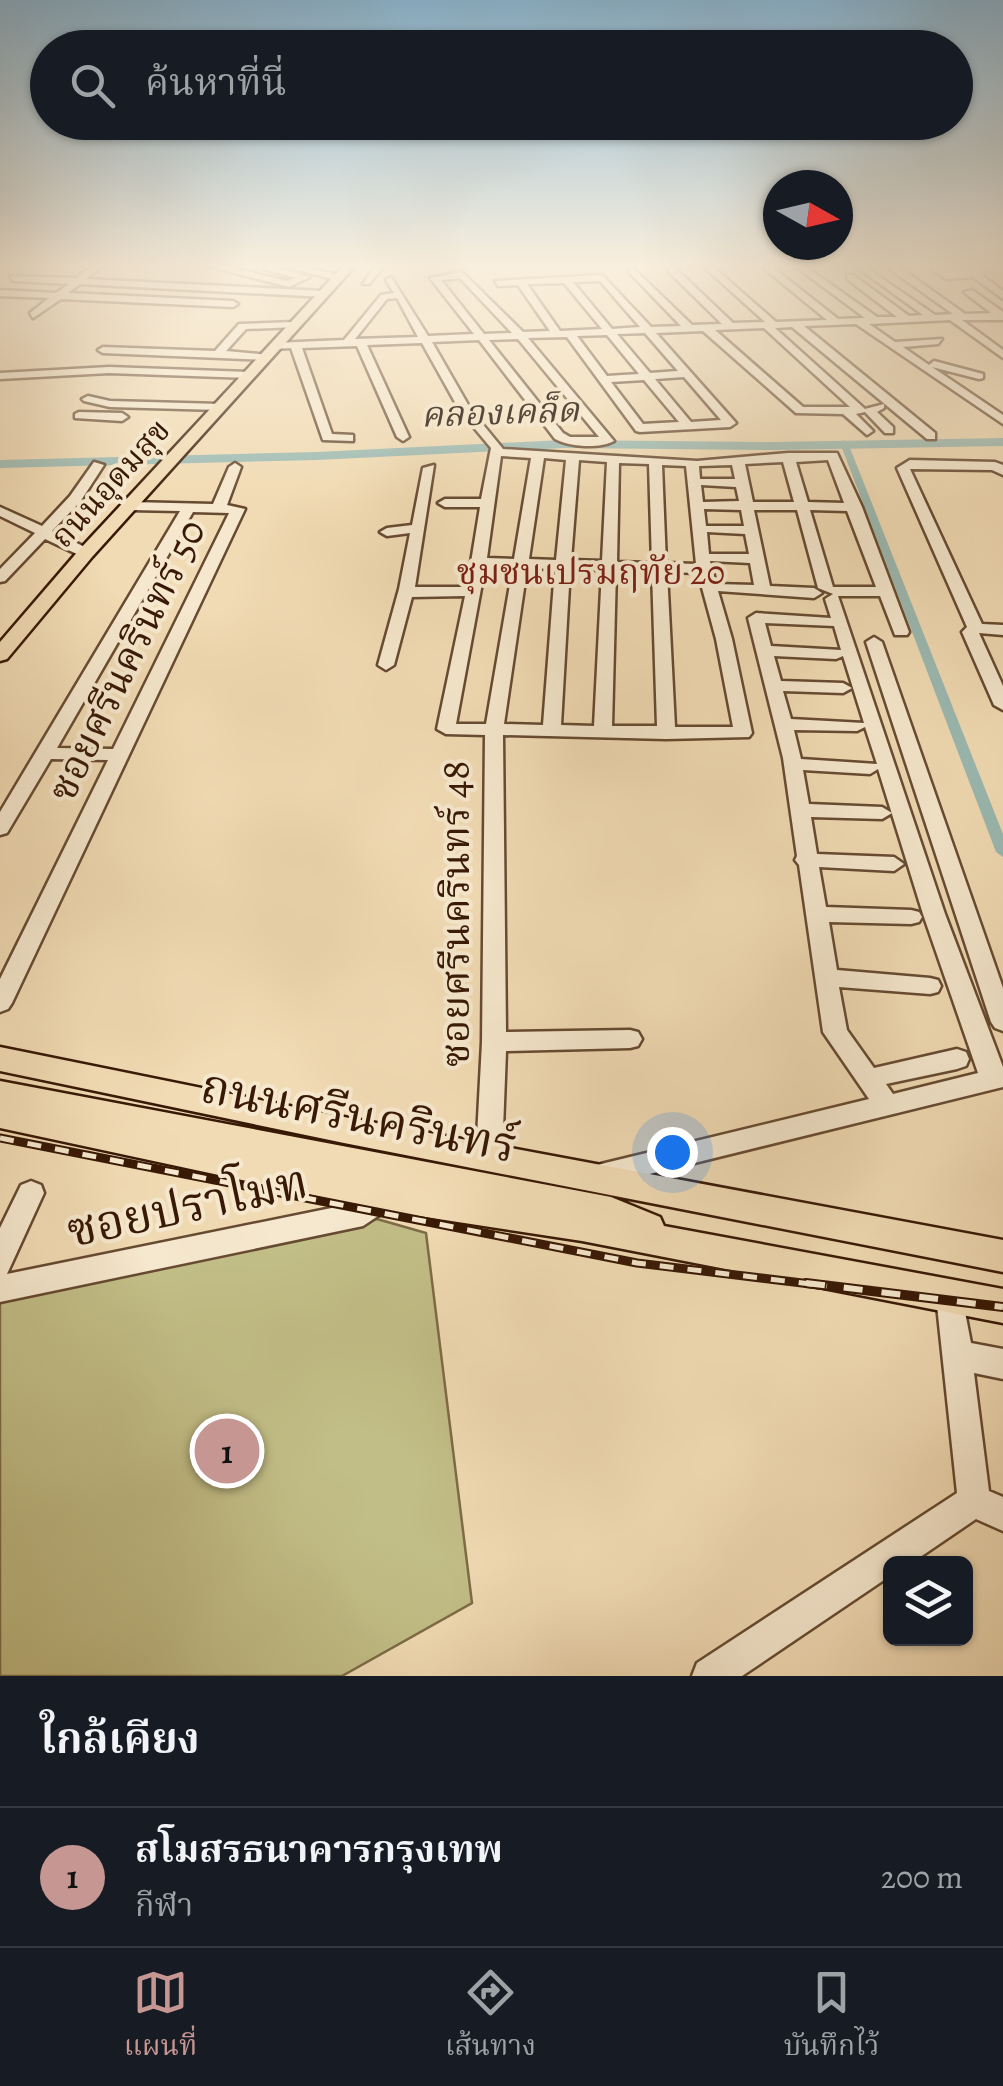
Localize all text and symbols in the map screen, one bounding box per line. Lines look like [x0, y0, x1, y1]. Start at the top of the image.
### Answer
search box [30, 30, 973, 140]
text: ค้นหาที่นี่ [145, 56, 286, 108]
icon: search [65, 58, 120, 113]
north arrow [763, 170, 853, 260]
water label: คลองเคล็ด [420, 385, 582, 439]
street label: ถนนอุดมสุข [40, 409, 180, 557]
street label: ซอยศรีนครินทร์ 50 [34, 510, 219, 811]
district label: ชุมชนเปรมฤทัย 20 [457, 548, 725, 596]
street label: ซอยศรีนครินทร์ 48 [428, 761, 483, 1067]
street label: ถนนศรีนครินทร์ [195, 1053, 523, 1179]
your location [647, 1127, 698, 1178]
street label: ซอยปราโมท [61, 1148, 314, 1264]
pin: 1 [194, 1414, 260, 1488]
map controls [883, 1556, 973, 1646]
button: layers [883, 1556, 973, 1646]
text: ใกล้เคียง [40, 1710, 200, 1767]
text: สโมสรธนาคารกรุงเทพ [135, 1823, 503, 1875]
text: 1 [67, 1855, 78, 1899]
text: 200 m [881, 1855, 963, 1899]
text: กีฬา [135, 1883, 193, 1927]
tab: แผนที่ [124, 1965, 197, 2070]
tab: เส้นทาง [445, 1965, 536, 2070]
tab: บันทึกไว้ [784, 1965, 879, 2070]

